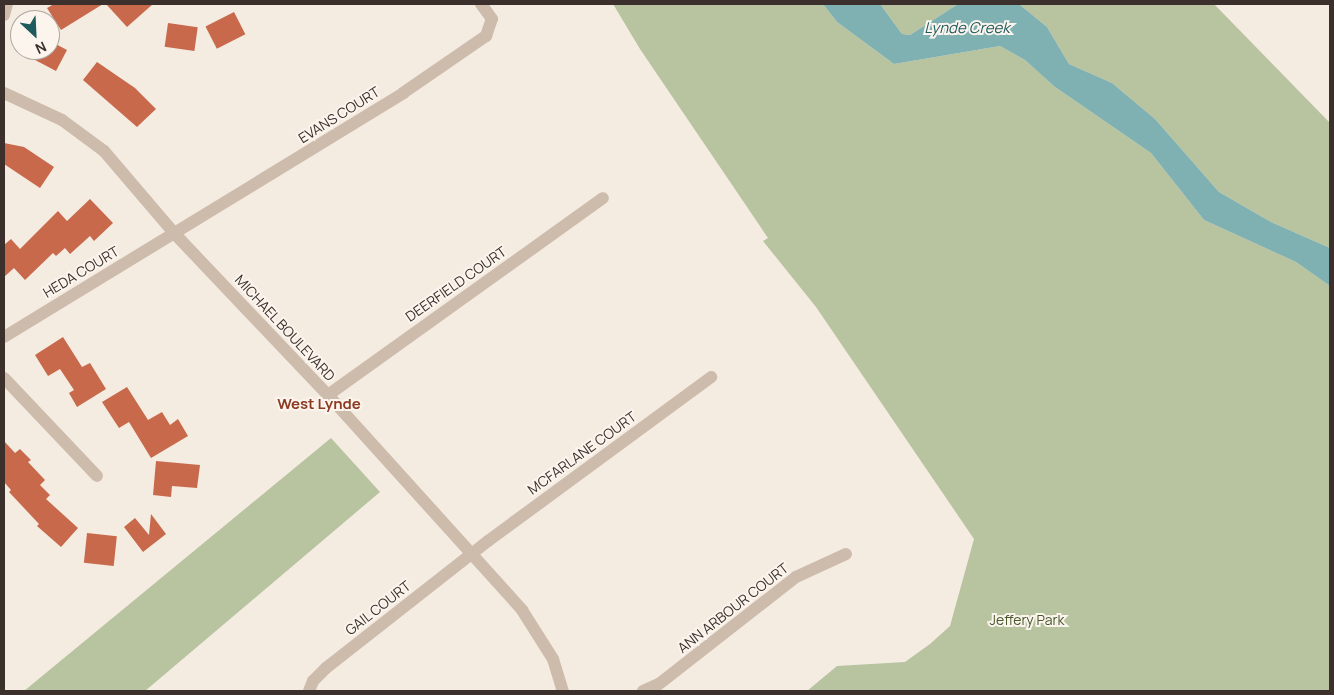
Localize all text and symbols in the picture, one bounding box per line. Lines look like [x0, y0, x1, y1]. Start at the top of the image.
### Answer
north arrow [10, 10, 60, 60]
water label: Lynde Creek [924, 19, 1010, 37]
text: N [33, 37, 50, 59]
street label: EVANS COURT [295, 83, 383, 147]
street label: HEDA COURT [40, 243, 122, 301]
street label: DEERFIELD COURT [402, 243, 510, 325]
street label: MICHAEL BOULEVARD [231, 271, 339, 385]
district label: West Lynde [277, 395, 361, 413]
street label: MCFARLANE COURT [525, 408, 639, 498]
street label: ANN ARBOUR COURT [674, 560, 792, 656]
street label: GAIL COURT [342, 577, 414, 639]
park label: Jeffery Park [990, 612, 1064, 628]

